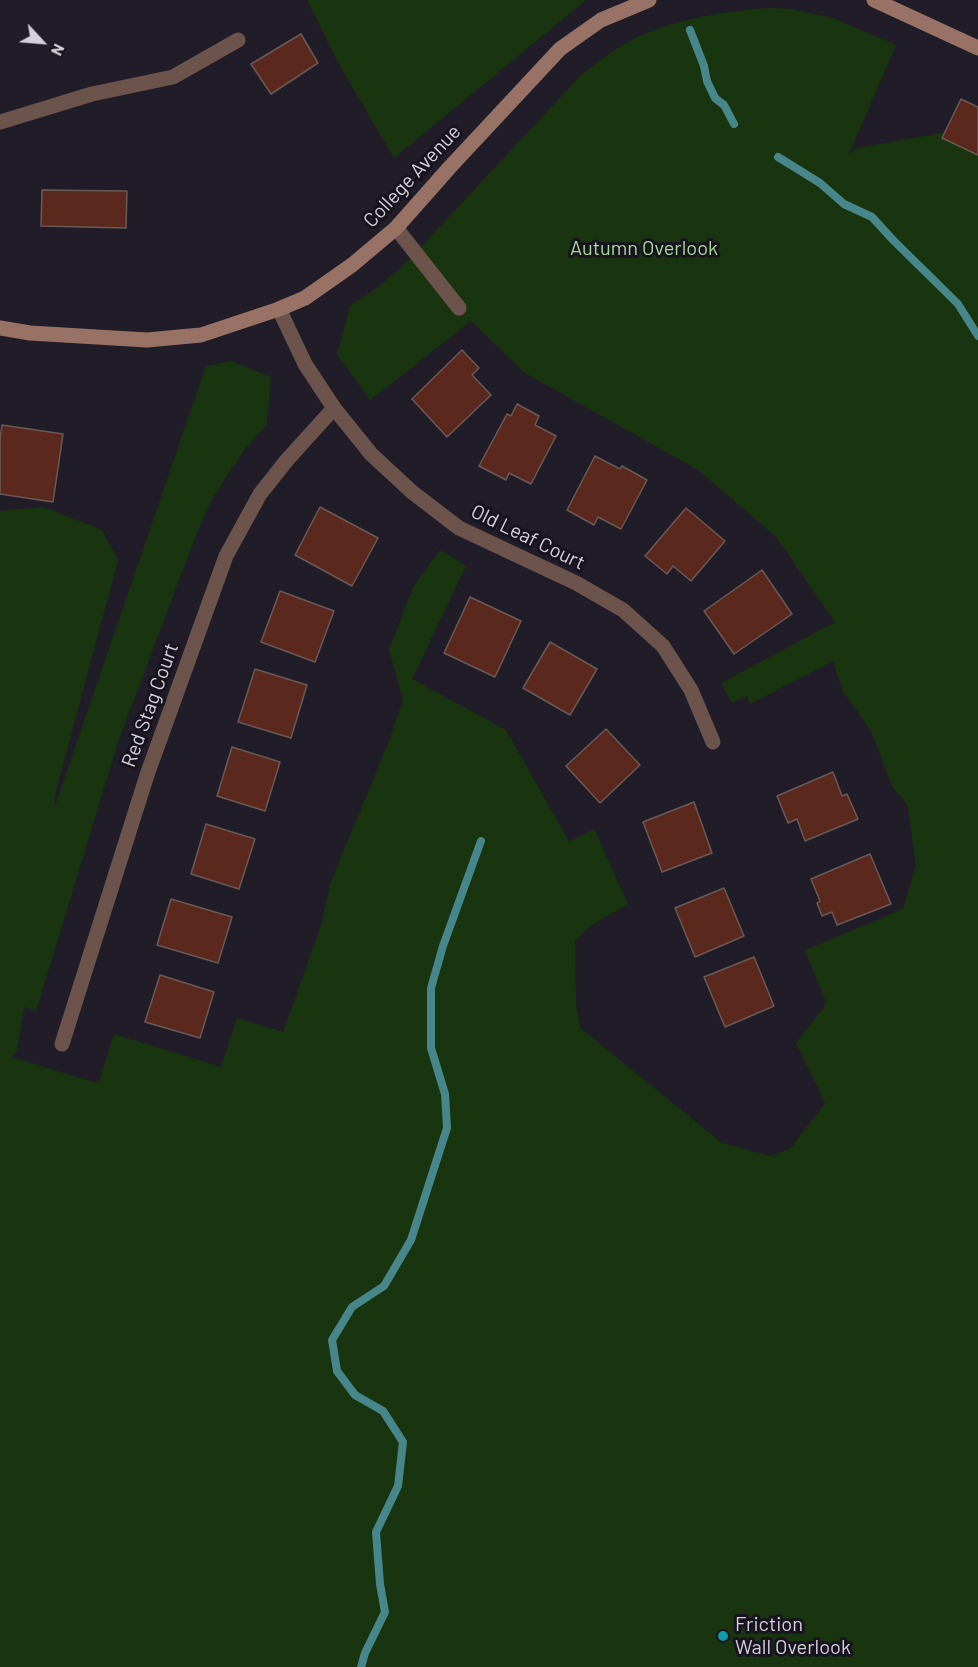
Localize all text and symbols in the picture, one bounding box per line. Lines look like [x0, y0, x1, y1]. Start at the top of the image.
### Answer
north arrow [12, 12, 72, 72]
text: N [48, 41, 70, 59]
street label: College Avenue [358, 120, 466, 232]
park label: Autumn Overlook [570, 236, 718, 260]
street label: Old Leaf Court [467, 499, 589, 575]
street label: Red Stag Court [116, 640, 184, 770]
place label: Friction Wall Overlook [735, 1612, 851, 1659]
marker: Friction Wall Overlook [716, 1629, 730, 1643]

